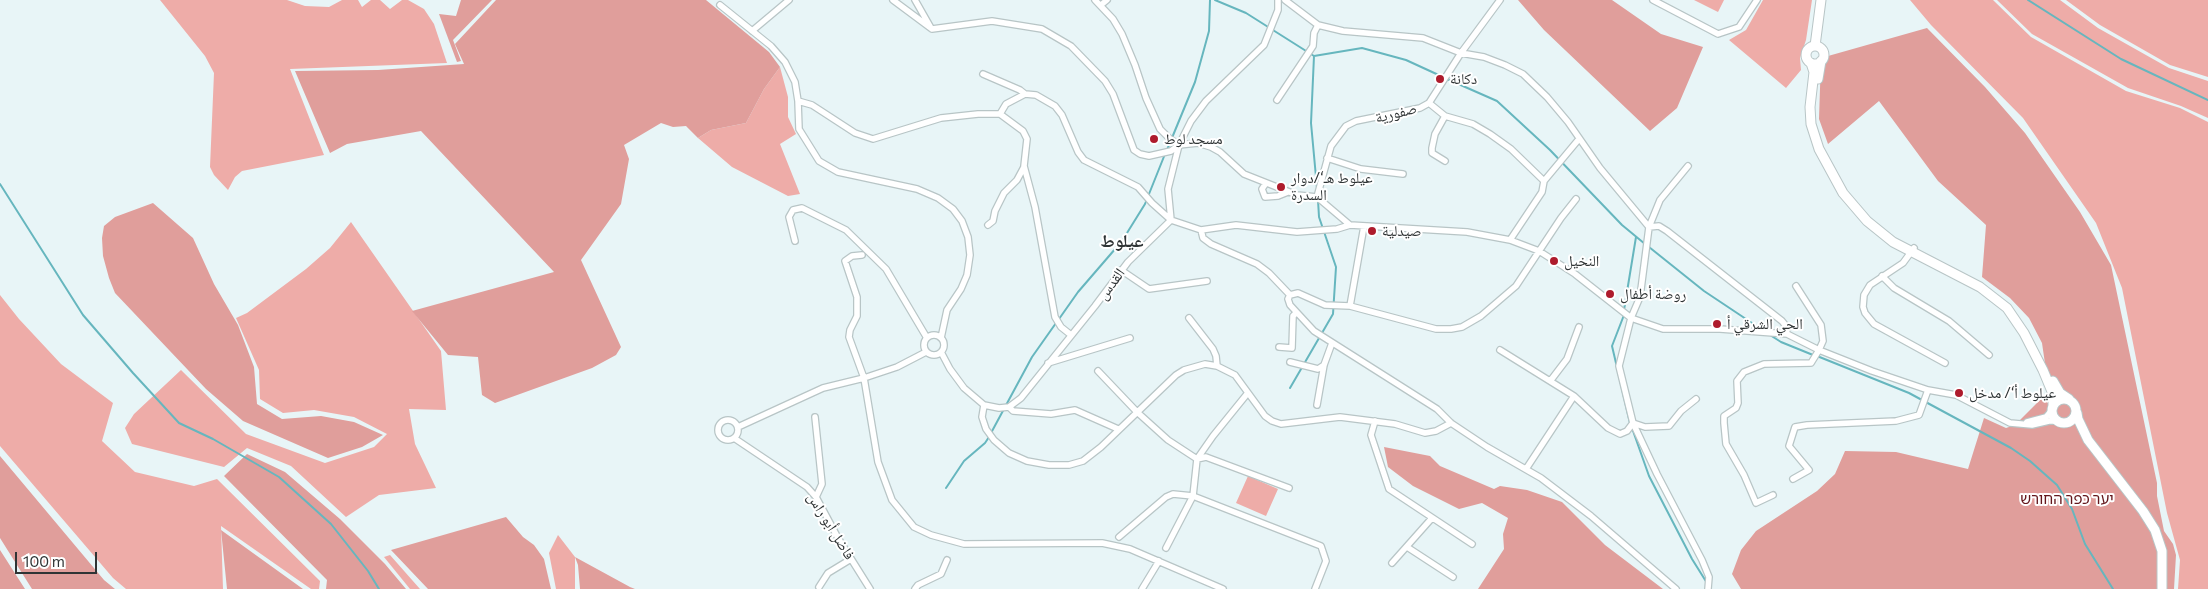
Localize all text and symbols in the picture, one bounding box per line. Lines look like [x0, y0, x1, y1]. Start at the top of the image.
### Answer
place label: دكانة [1450, 70, 1477, 88]
marker: دكانة [1434, 73, 1446, 85]
street label: صفورية [1373, 99, 1419, 127]
place label: مسجد لوط [1164, 130, 1222, 148]
marker: مسجد لوط [1148, 133, 1160, 145]
place label: عيلوط هـ‘/دوار السدرة [1291, 169, 1373, 204]
marker: عيلوط هـ‘/دوار السدرة [1275, 181, 1287, 193]
place label: صيدلية [1382, 222, 1422, 240]
marker: صيدلية [1366, 225, 1378, 237]
district label: عيلوط [1100, 230, 1144, 252]
place label: النخيل [1564, 252, 1599, 270]
marker: النخيل [1548, 255, 1560, 267]
street label: القدس [1093, 265, 1129, 303]
place label: روضة أطفال [1620, 285, 1686, 303]
marker: روضة أطفال [1604, 288, 1616, 300]
place label: الحي الشرقي أ [1727, 315, 1803, 333]
marker: الحي الشرقي أ [1711, 318, 1723, 330]
place label: عيلوط أ‘/ مدخل [1969, 384, 2056, 402]
marker: عيلوط أ‘/ مدخل [1953, 387, 1965, 399]
street label: فاضل أبو راس [803, 489, 859, 563]
park label: יער כפר החורש [2020, 490, 2114, 508]
scale bar [18, 542, 100, 574]
text: 100 m [23, 552, 65, 570]

